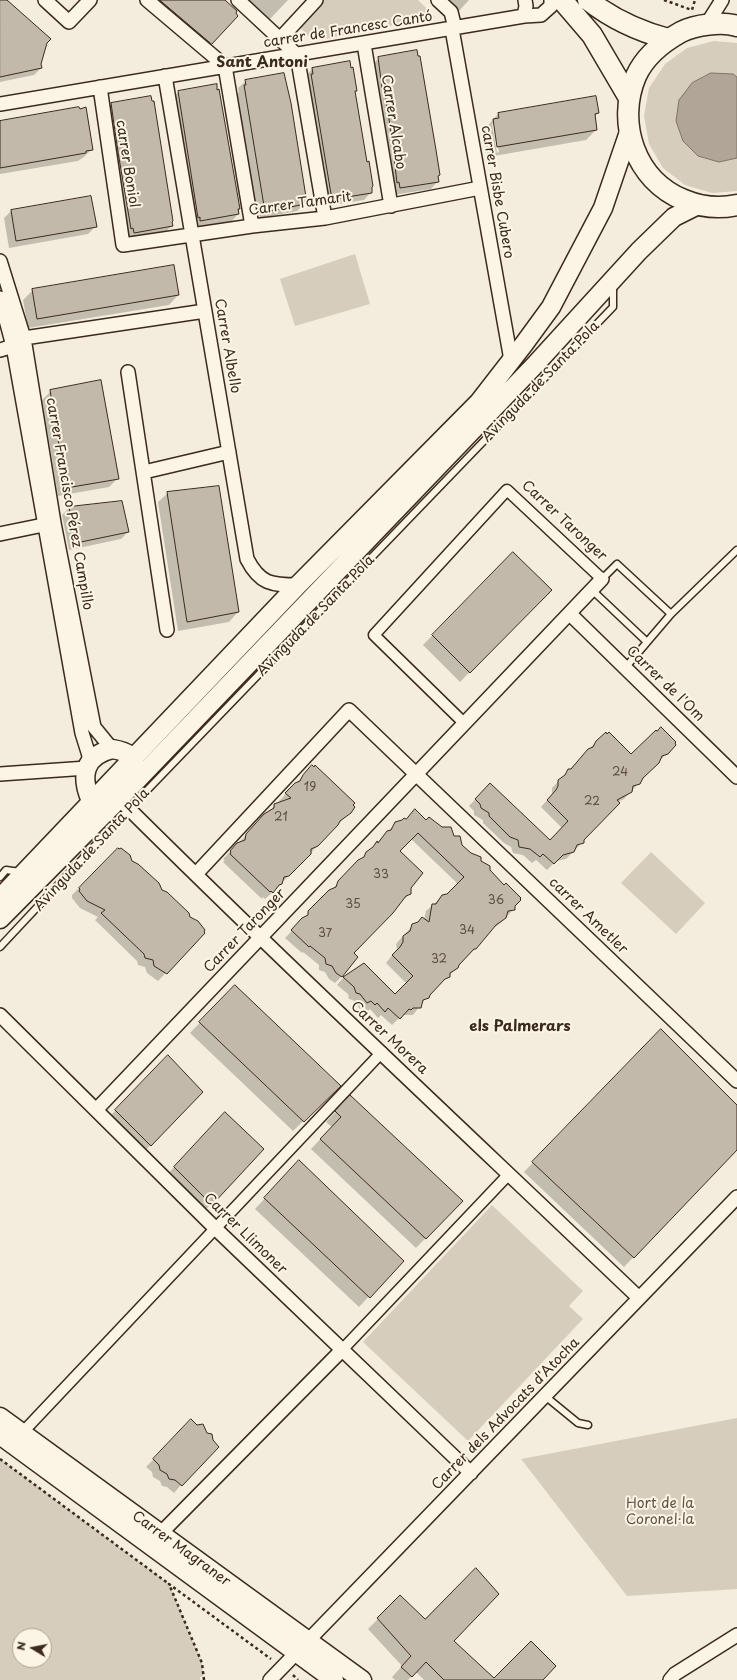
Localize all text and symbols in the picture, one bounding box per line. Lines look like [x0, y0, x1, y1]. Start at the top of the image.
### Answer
street label: carrer de Francesc Cantó [262, 8, 434, 52]
district label: Sant Antoni [216, 54, 308, 72]
street label: Carrer Alcabo [377, 73, 409, 171]
street label: carrer Boniol [112, 119, 142, 209]
street label: carrer Bisbe Cubero [477, 124, 517, 260]
street label: Carrer Tamarit [247, 188, 353, 220]
street label: Carrer Albello [210, 297, 244, 395]
street label: Avinguda de Santa Pola [479, 318, 603, 446]
street label: carrer Francisco Pérez Campillo [42, 396, 96, 612]
street label: Carrer Taronger [518, 477, 610, 565]
street label: Avinguda de Santa Pola [254, 552, 378, 680]
street label: Carrer de l'Om [623, 643, 707, 725]
house number: 24 [612, 766, 628, 780]
house number: 19 [304, 781, 316, 795]
street label: Avinguda de Santa Pola [31, 785, 153, 915]
house number: 22 [584, 795, 600, 809]
house number: 21 [274, 811, 288, 825]
house number: 33 [373, 868, 389, 882]
street label: carrer Ametler [545, 874, 631, 958]
street label: Carrer Taronger [201, 886, 289, 976]
house number: 36 [488, 894, 504, 908]
house number: 35 [345, 898, 361, 912]
house number: 34 [459, 924, 475, 938]
house number: 37 [318, 927, 332, 941]
house number: 32 [431, 953, 447, 967]
street label: Carrer Morera [347, 998, 431, 1078]
district label: els Palmerars [469, 1018, 571, 1036]
street label: Carrer Llimoner [200, 1190, 290, 1278]
street label: Carrer dels Advocats d'Atocha [429, 1334, 583, 1494]
park label: Hort de la Coronel·la [626, 1496, 694, 1528]
street label: Carrer Magraner [129, 1508, 233, 1590]
north arrow [12, 1628, 52, 1668]
text: N [12, 1640, 30, 1652]

